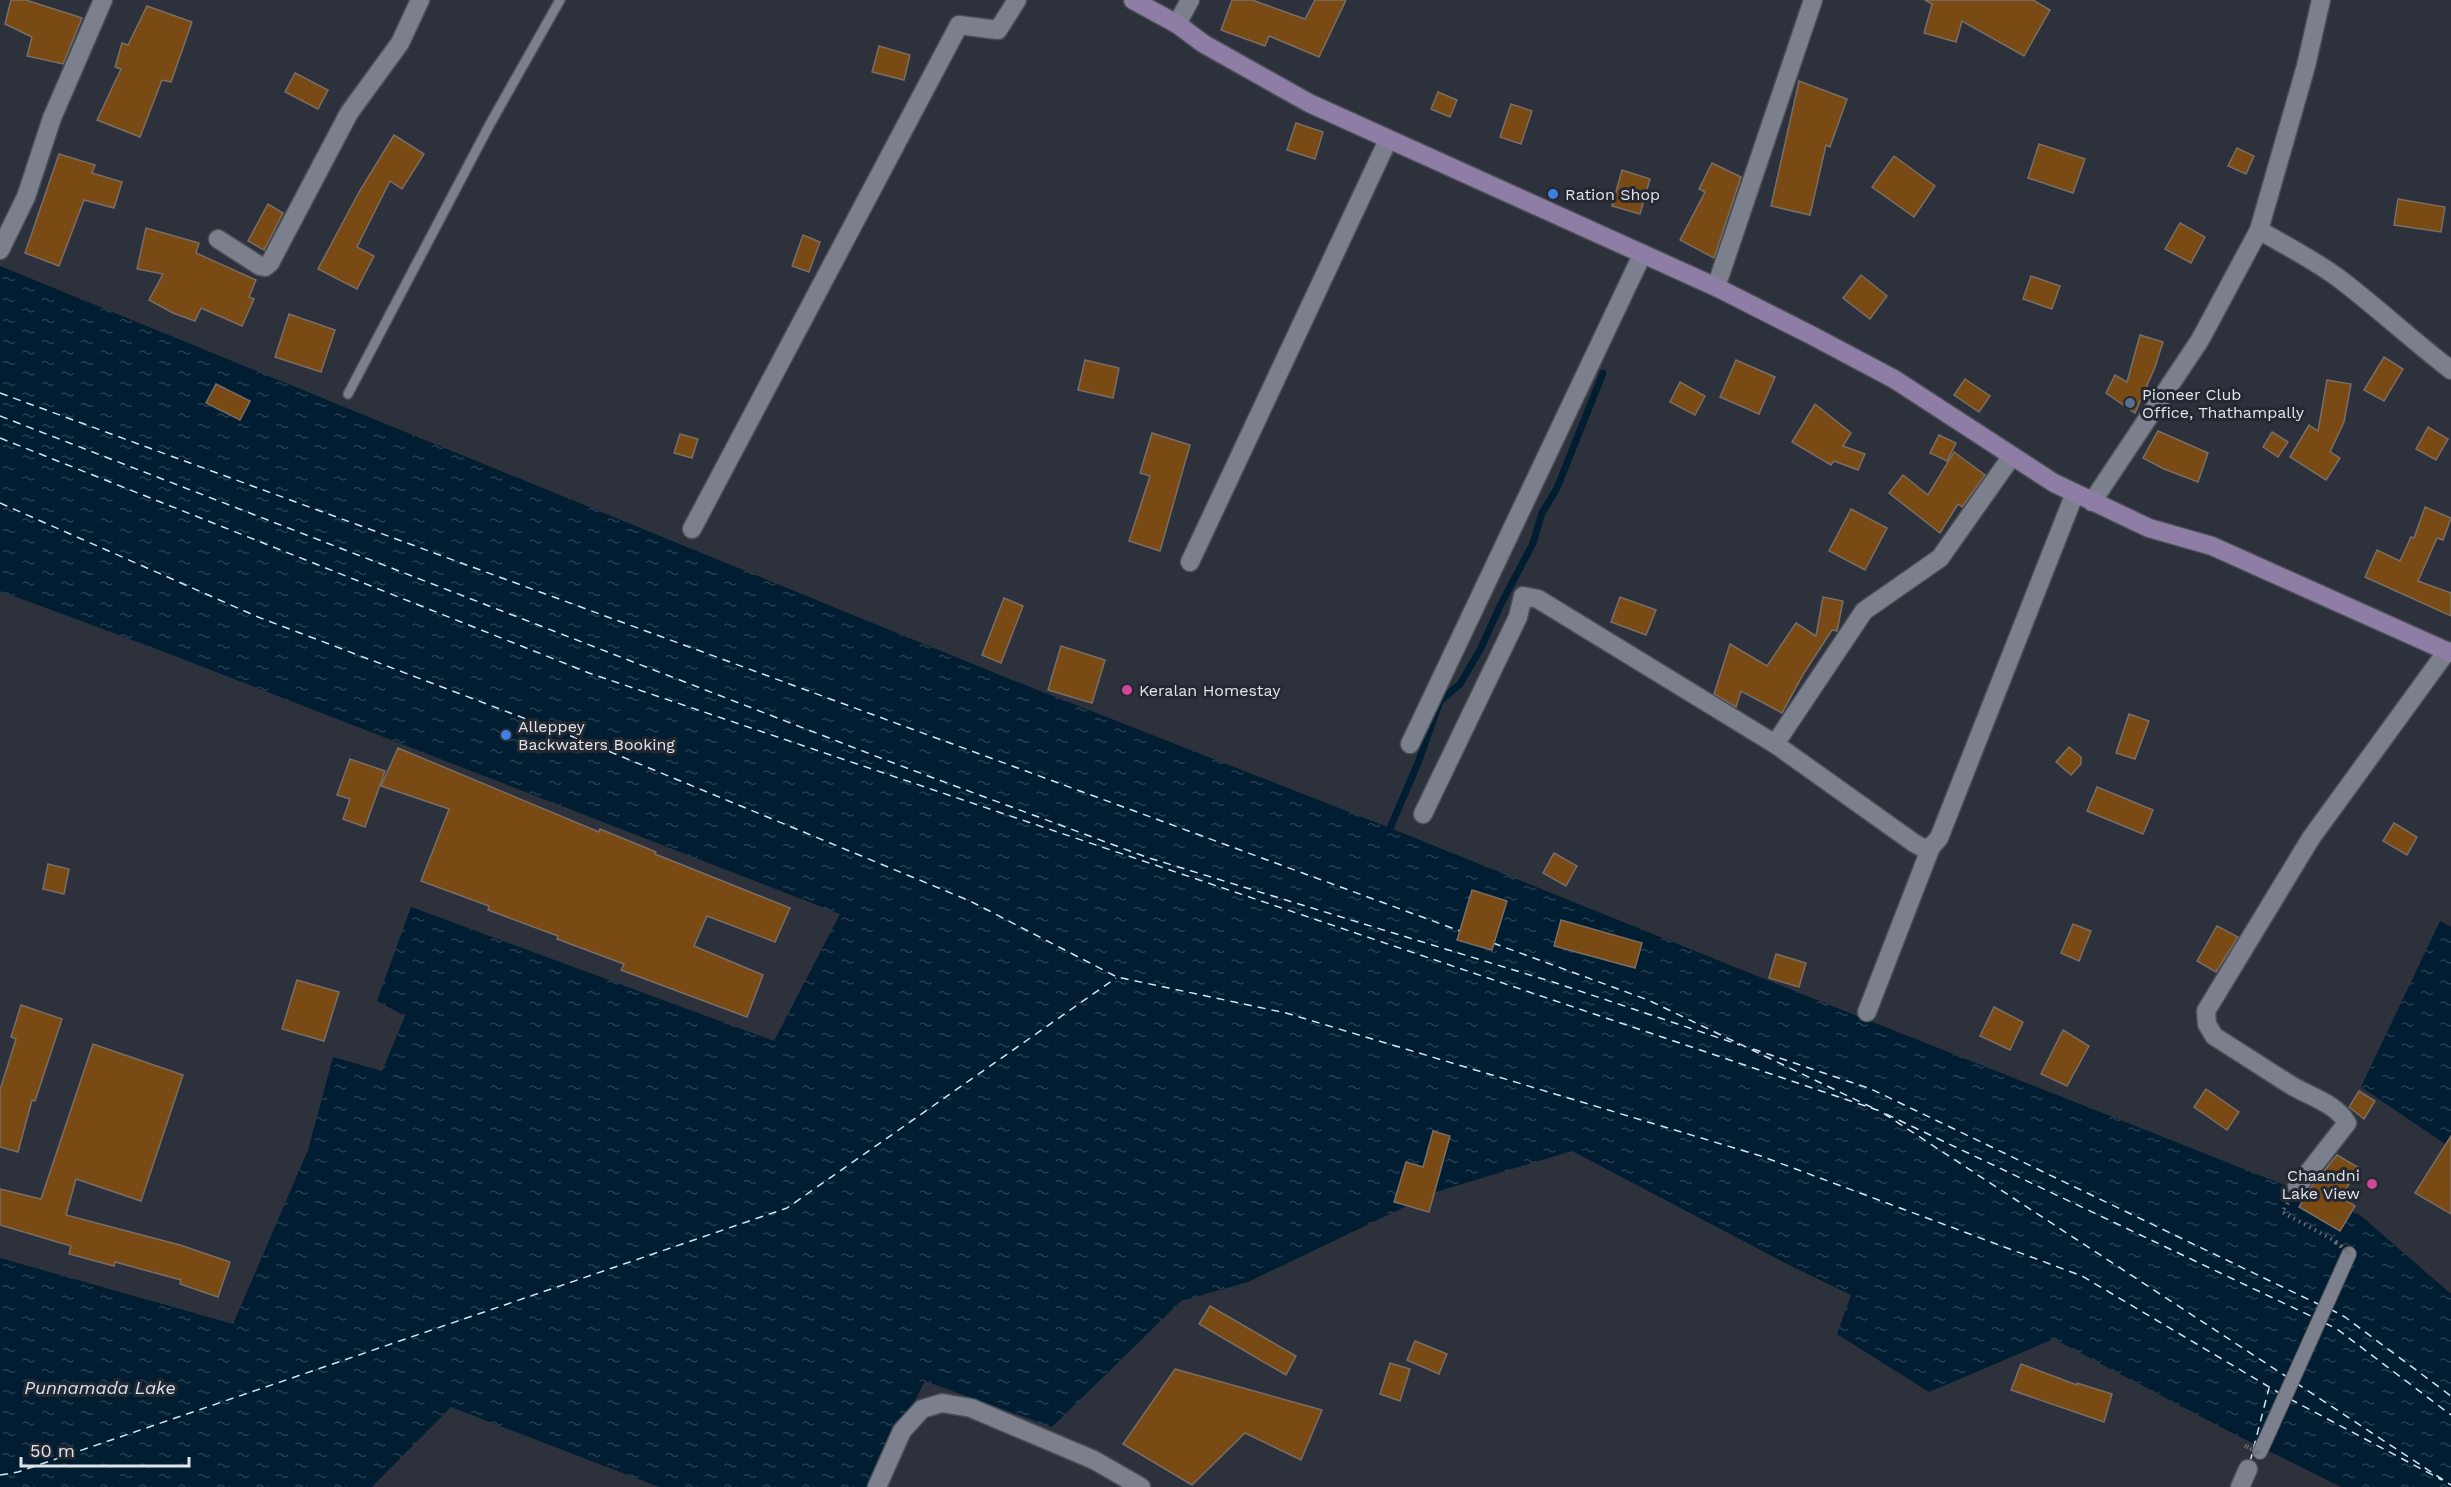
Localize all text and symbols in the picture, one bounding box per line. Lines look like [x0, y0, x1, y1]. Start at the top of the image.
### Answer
place label: Ration Shop [1565, 185, 1660, 204]
marker: Ration Shop [1546, 187, 1560, 201]
place label: Pioneer Club Office, Thathampally [2142, 385, 2305, 422]
marker: Pioneer Club Office, Thathampally [2123, 396, 2137, 410]
place label: Keralan Homestay [1139, 681, 1281, 700]
marker: Keralan Homestay [1120, 683, 1134, 697]
place label: Alleppey Backwaters Booking [518, 717, 675, 754]
marker: Alleppey Backwaters Booking [499, 728, 513, 742]
place label: Chaandni Lake View [2281, 1166, 2360, 1203]
marker: Chaandni Lake View [2365, 1177, 2379, 1191]
water label: Punnamada Lake [24, 1377, 176, 1398]
scale bar [21, 1430, 189, 1468]
text: 50 m [30, 1440, 75, 1461]

